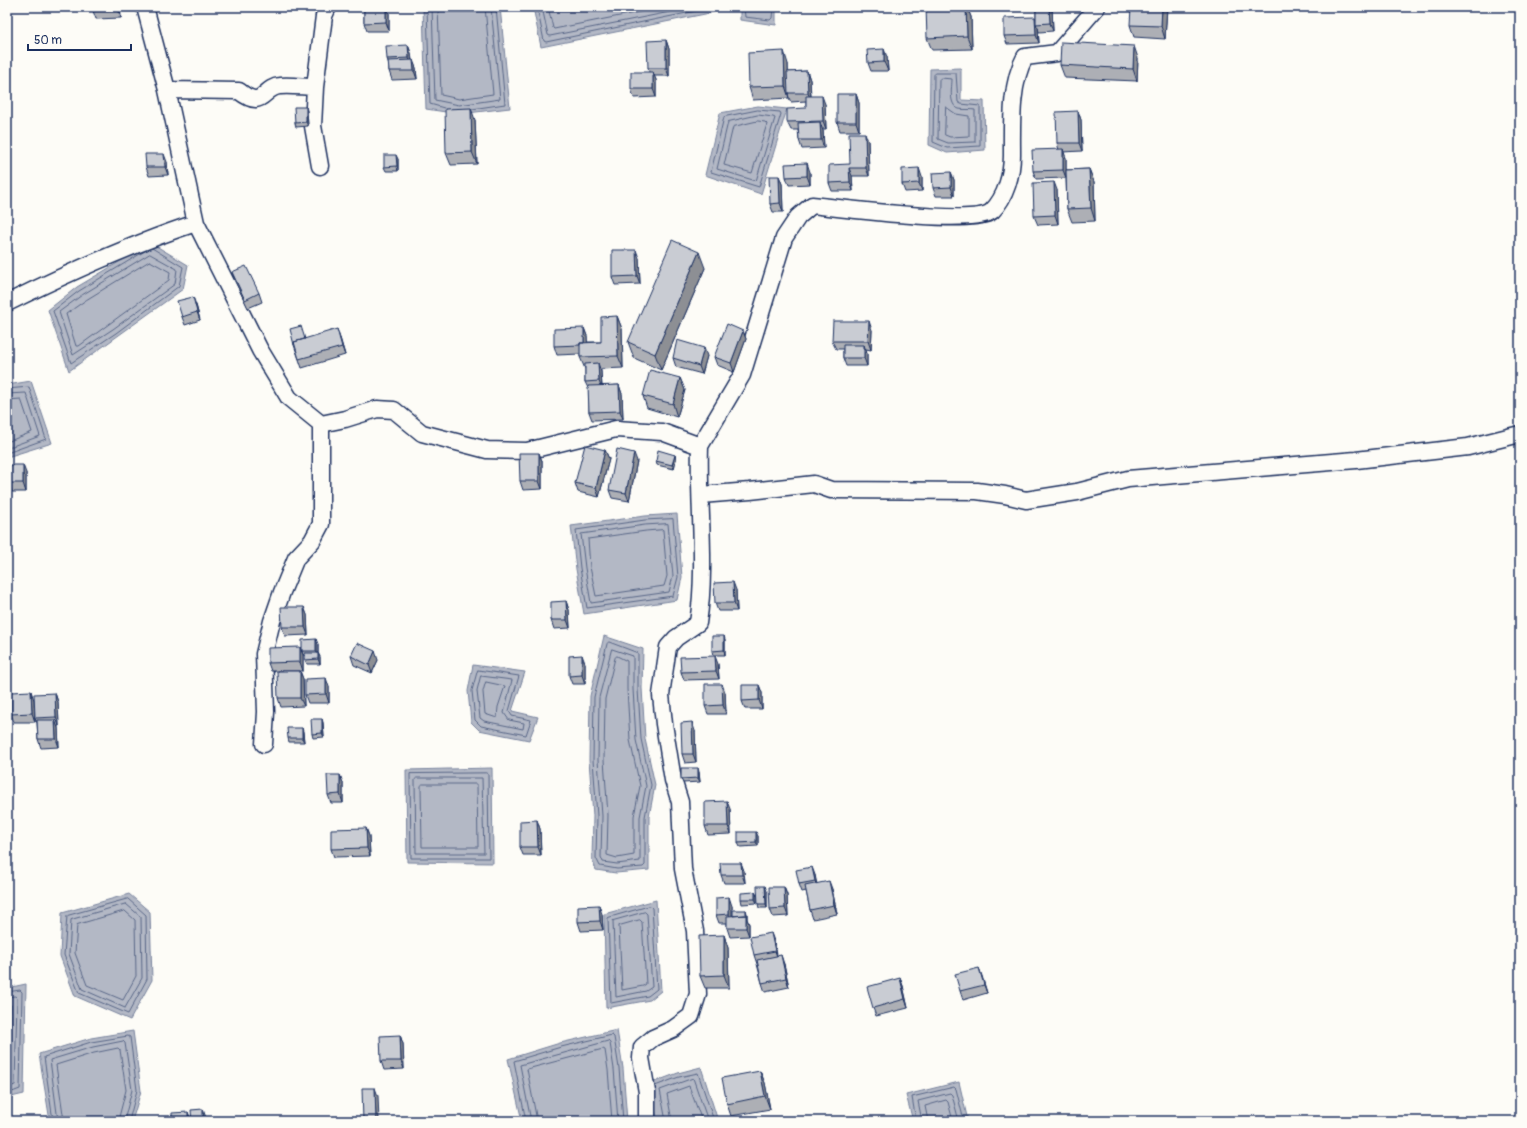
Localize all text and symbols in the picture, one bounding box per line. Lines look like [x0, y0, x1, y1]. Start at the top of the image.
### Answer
scale bar [28, 26, 131, 52]
text: 50 m [34, 33, 62, 48]

